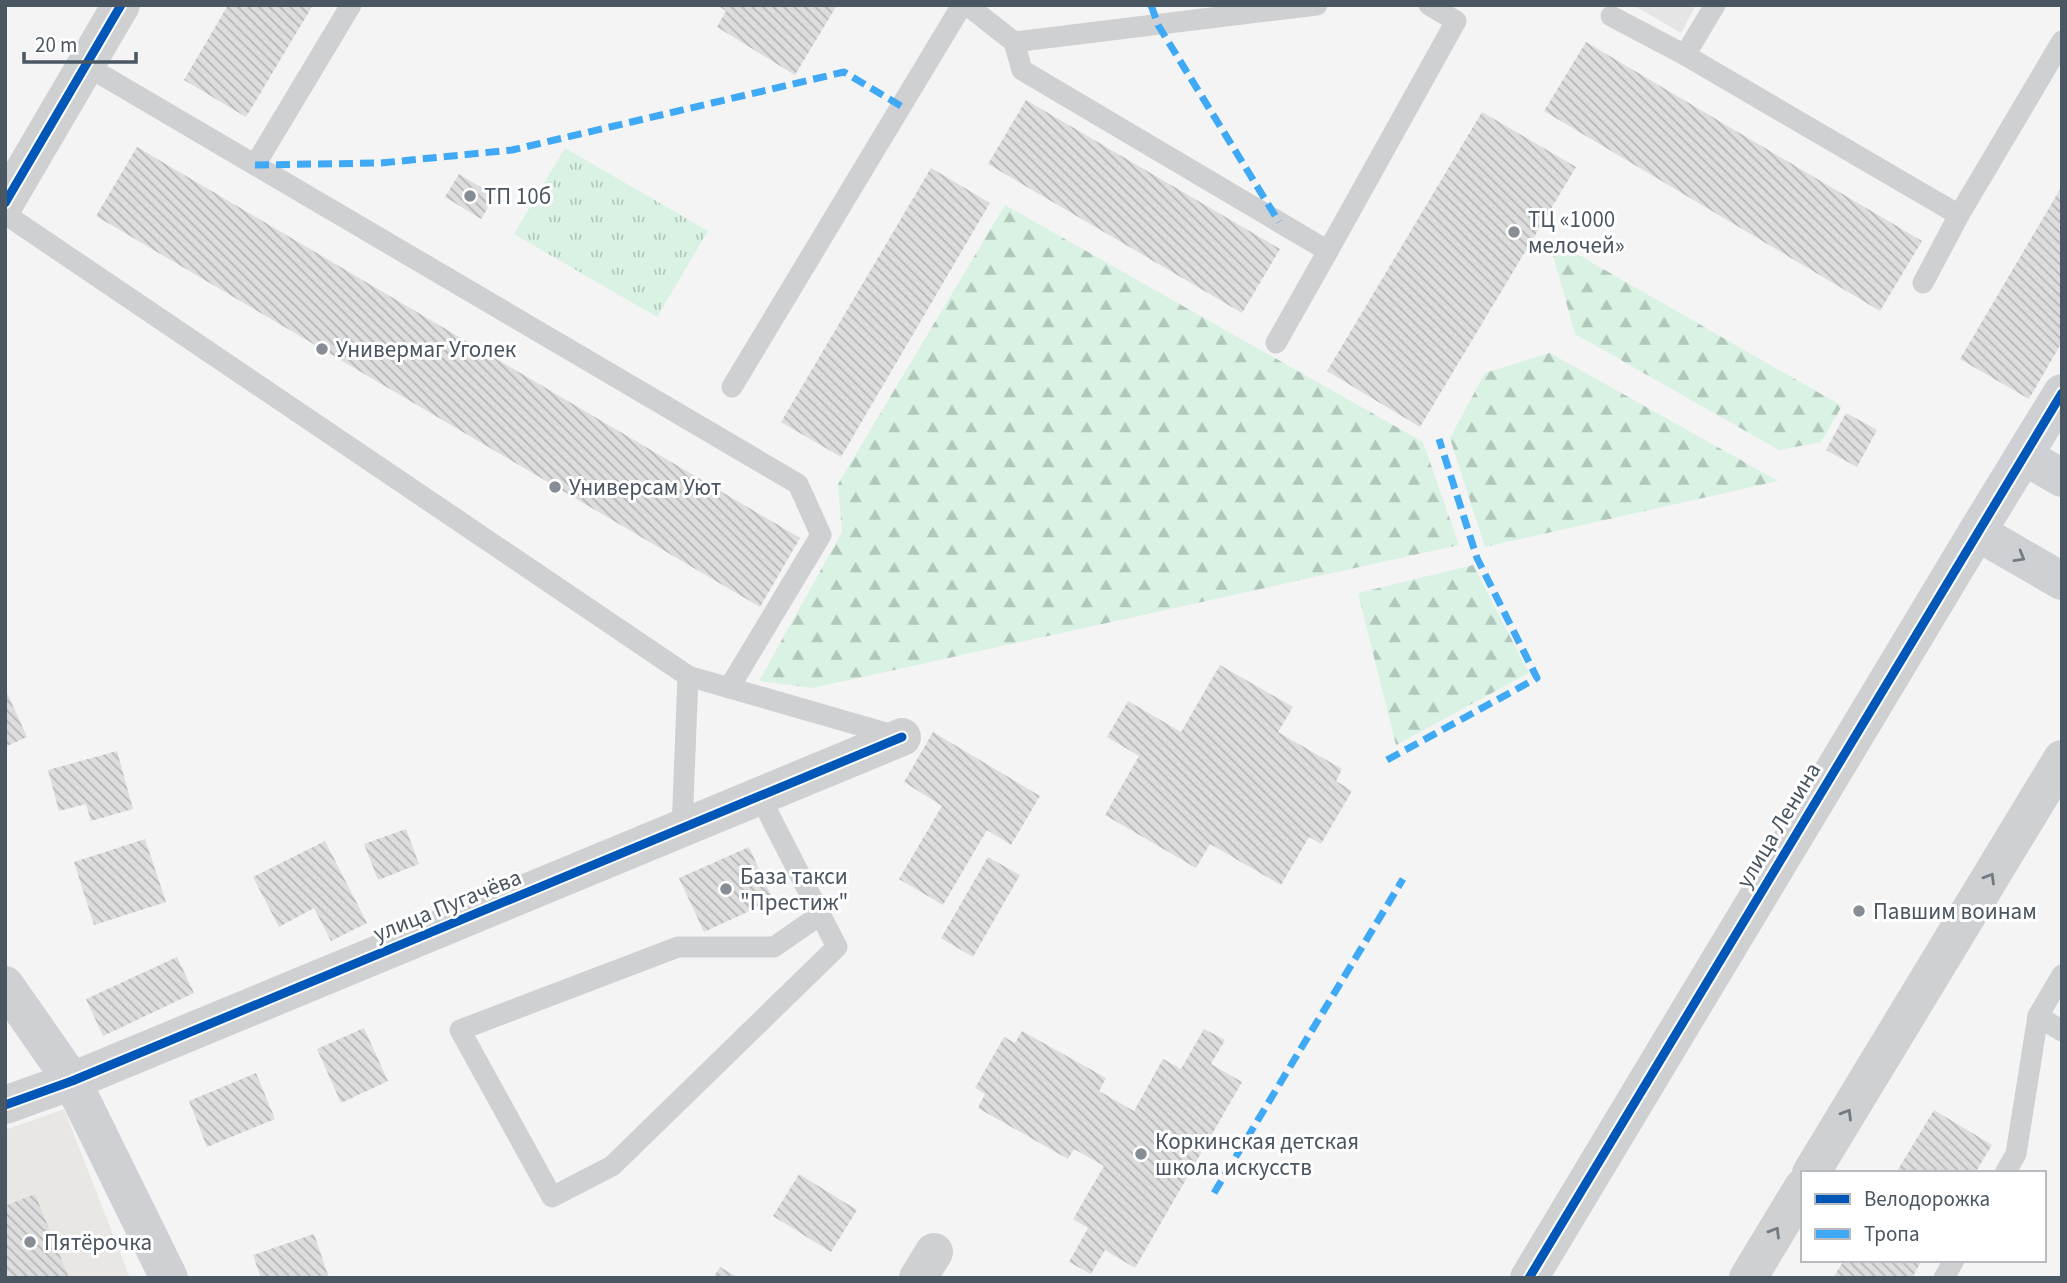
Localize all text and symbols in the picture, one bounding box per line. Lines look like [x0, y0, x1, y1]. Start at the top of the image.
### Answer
scale bar [24, 21, 136, 65]
text: 20 m [35, 30, 77, 60]
place label: ТП 10б [484, 180, 551, 213]
marker: ТП 10б [462, 188, 478, 204]
place label: ТЦ «1000 мелочей» [1528, 203, 1625, 262]
marker: ТЦ «1000 мелочей» [1506, 224, 1522, 240]
place label: Универмаг Уголек [336, 333, 517, 366]
marker: Универмаг Уголек [314, 341, 330, 357]
place label: Универсам Уют [569, 471, 721, 504]
marker: Универсам Уют [547, 479, 563, 495]
one-way arrow [2012, 548, 2025, 561]
street label: улица Ленина [1728, 756, 1829, 894]
place label: База такси "Престиж" [740, 860, 848, 919]
street label: улица Пугачёва [368, 861, 526, 950]
one-way arrow [1981, 872, 1994, 885]
marker: База такси "Престиж" [718, 881, 734, 897]
place label: Павшим воинам [1873, 895, 2037, 928]
marker: Павшим воинам [1851, 903, 1867, 919]
one-way arrow [1838, 1109, 1851, 1122]
place label: Коркинская детская школа искусств [1155, 1125, 1359, 1184]
marker: Коркинская детская школа искусств [1133, 1146, 1149, 1162]
legend [1801, 1171, 2046, 1262]
text: Велодорожка [1864, 1184, 1990, 1214]
text: Тропа [1864, 1219, 1920, 1249]
place label: Пятёрочка [44, 1226, 152, 1259]
one-way arrow [1767, 1227, 1780, 1240]
marker: Пятёрочка [22, 1234, 38, 1250]

